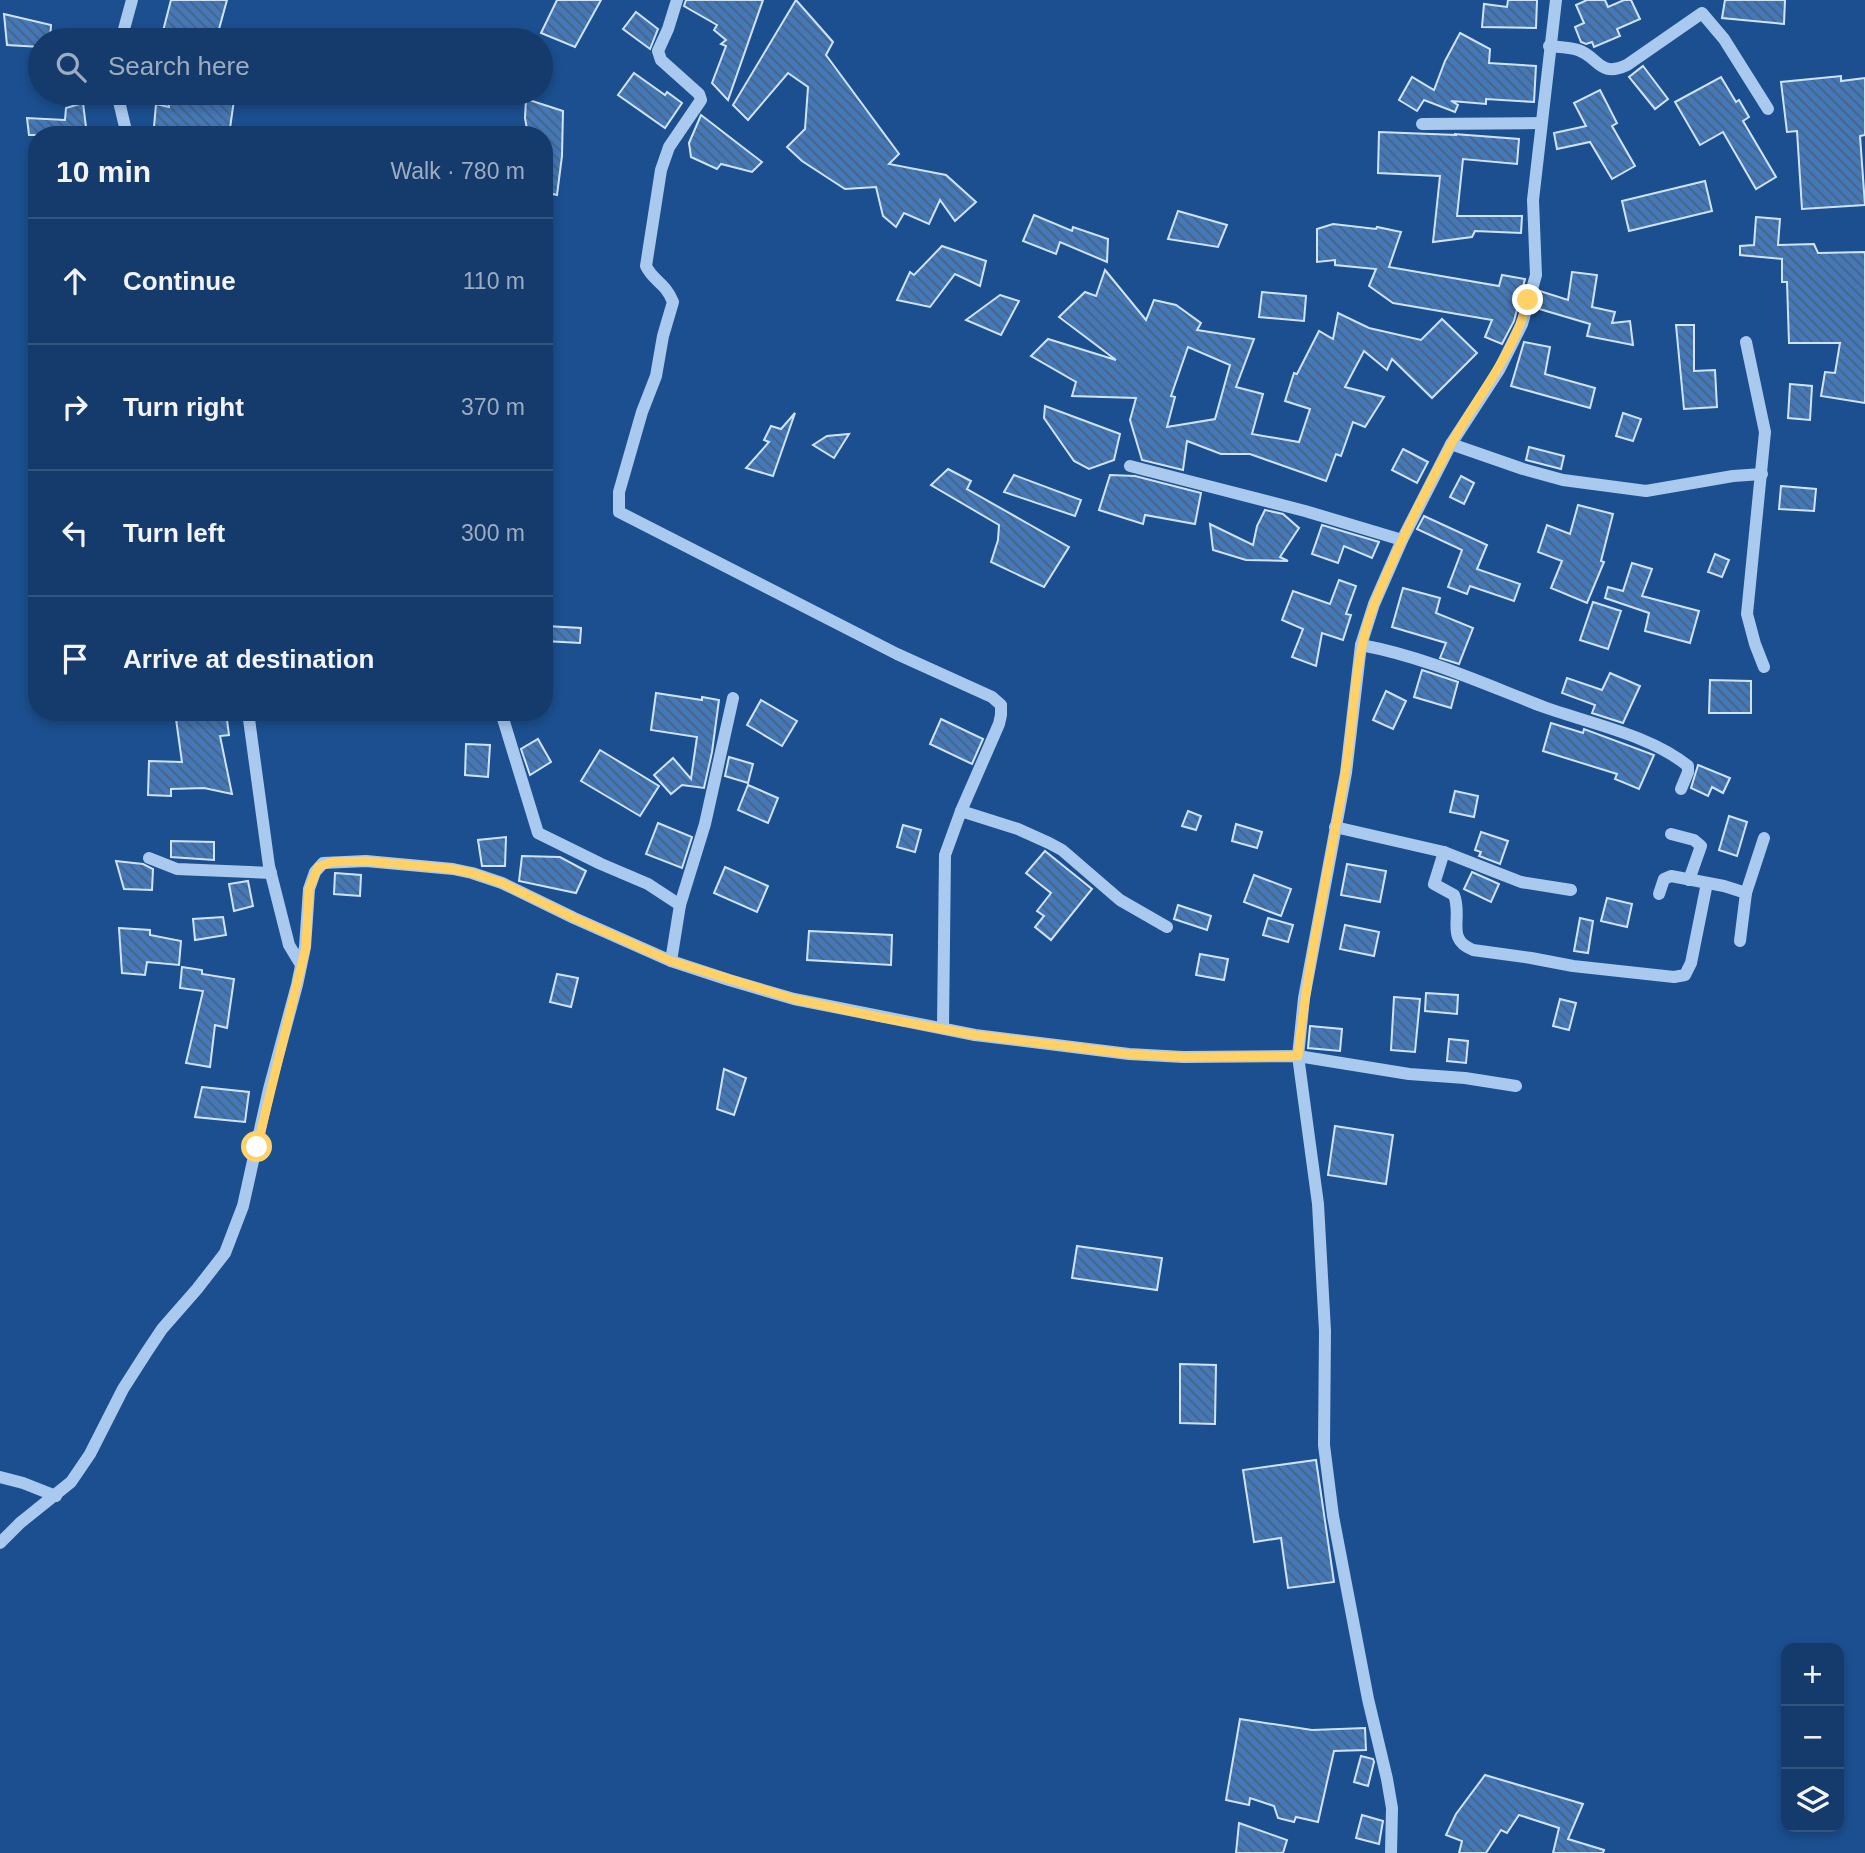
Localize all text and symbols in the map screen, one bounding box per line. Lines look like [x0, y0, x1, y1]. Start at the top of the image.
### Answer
search box [28, 28, 553, 105]
icon: search [52, 48, 90, 86]
text: Search here [108, 51, 250, 81]
text: 10 min [56, 155, 151, 188]
text: Walk · 780 m [390, 158, 525, 184]
icon: ahead [56, 262, 94, 300]
text: Continue [123, 266, 236, 296]
text: 110 m [463, 268, 525, 294]
route end [1512, 284, 1543, 315]
icon: right [56, 388, 94, 426]
text: Turn right [123, 392, 244, 422]
text: 370 m [461, 394, 525, 420]
icon: left [56, 514, 94, 552]
text: Turn left [123, 518, 225, 548]
text: 300 m [461, 520, 525, 546]
icon: arrive [56, 640, 94, 678]
text: Arrive at destination [123, 644, 374, 674]
route start [241, 1131, 272, 1162]
map controls [1781, 1643, 1844, 1832]
button: + [1781, 1643, 1844, 1706]
button: − [1781, 1706, 1844, 1769]
button: layers [1781, 1769, 1844, 1832]

